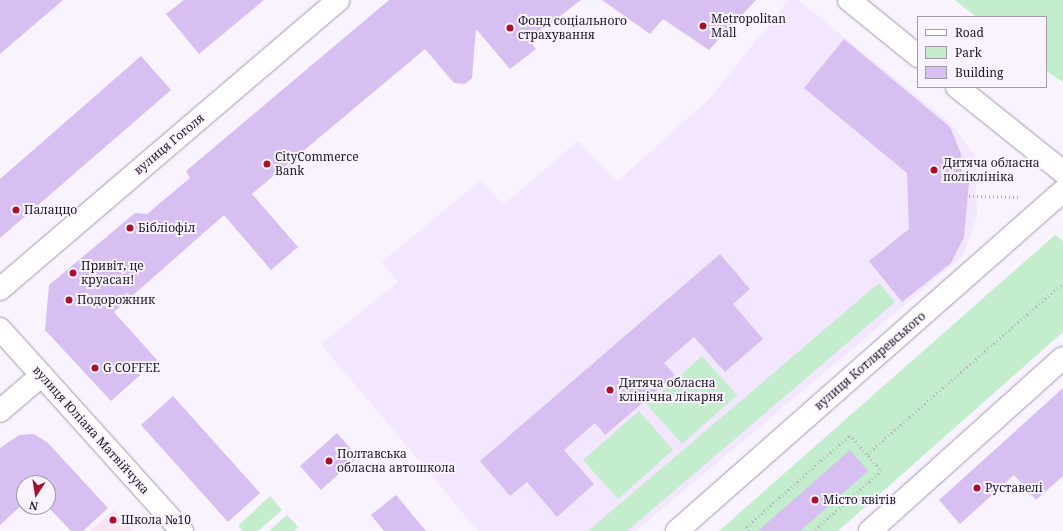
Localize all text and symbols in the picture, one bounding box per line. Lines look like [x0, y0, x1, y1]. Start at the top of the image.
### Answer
place label: Metropolitan Mall [711, 12, 786, 40]
place label: Фонд соціального страхування [518, 14, 627, 42]
legend [917, 16, 1047, 88]
marker: Metropolitan Mall [698, 21, 708, 31]
marker: Фонд соціального страхування [505, 23, 515, 33]
text: Road [955, 24, 984, 41]
text: Park [955, 44, 982, 61]
text: Building [955, 64, 1003, 81]
street label: вулиця Гоголя [131, 110, 207, 178]
place label: CityCommerce Bank [275, 150, 359, 178]
place label: Дитяча обласна поліклініка [943, 156, 1040, 184]
marker: CityCommerce Bank [262, 159, 272, 169]
marker: Дитяча обласна поліклініка [928, 164, 940, 176]
place label: Палаццо [24, 203, 77, 217]
marker: Палаццо [11, 205, 21, 215]
place label: Бібліофіл [138, 221, 195, 235]
marker: Бібліофіл [125, 223, 135, 233]
place label: Привіт, це круасан! [81, 259, 144, 287]
marker: Привіт, це круасан! [68, 268, 78, 278]
place label: Подорожник [77, 293, 155, 307]
marker: Подорожник [64, 295, 74, 305]
street label: вулиця Котляревського [812, 309, 928, 413]
place label: G COFFEE [103, 361, 160, 375]
street label: вулиця Юліана Матвійчука [30, 363, 152, 497]
marker: G COFFEE [90, 363, 100, 373]
place label: Дитяча обласна клінічна лікарня [619, 376, 723, 404]
marker: Дитяча обласна клінічна лікарня [604, 384, 616, 396]
place label: Полтавська обласна автошкола [337, 447, 455, 475]
marker: Полтавська обласна автошкола [324, 456, 334, 466]
north arrow [16, 475, 56, 515]
place label: Руставелі [985, 481, 1043, 495]
marker: Руставелі [972, 483, 982, 493]
place label: Місто квітів [823, 493, 896, 507]
marker: Місто квітів [810, 495, 820, 505]
text: N [28, 498, 39, 514]
place label: Школа №10 [121, 513, 191, 527]
marker: Школа №10 [108, 515, 118, 525]

